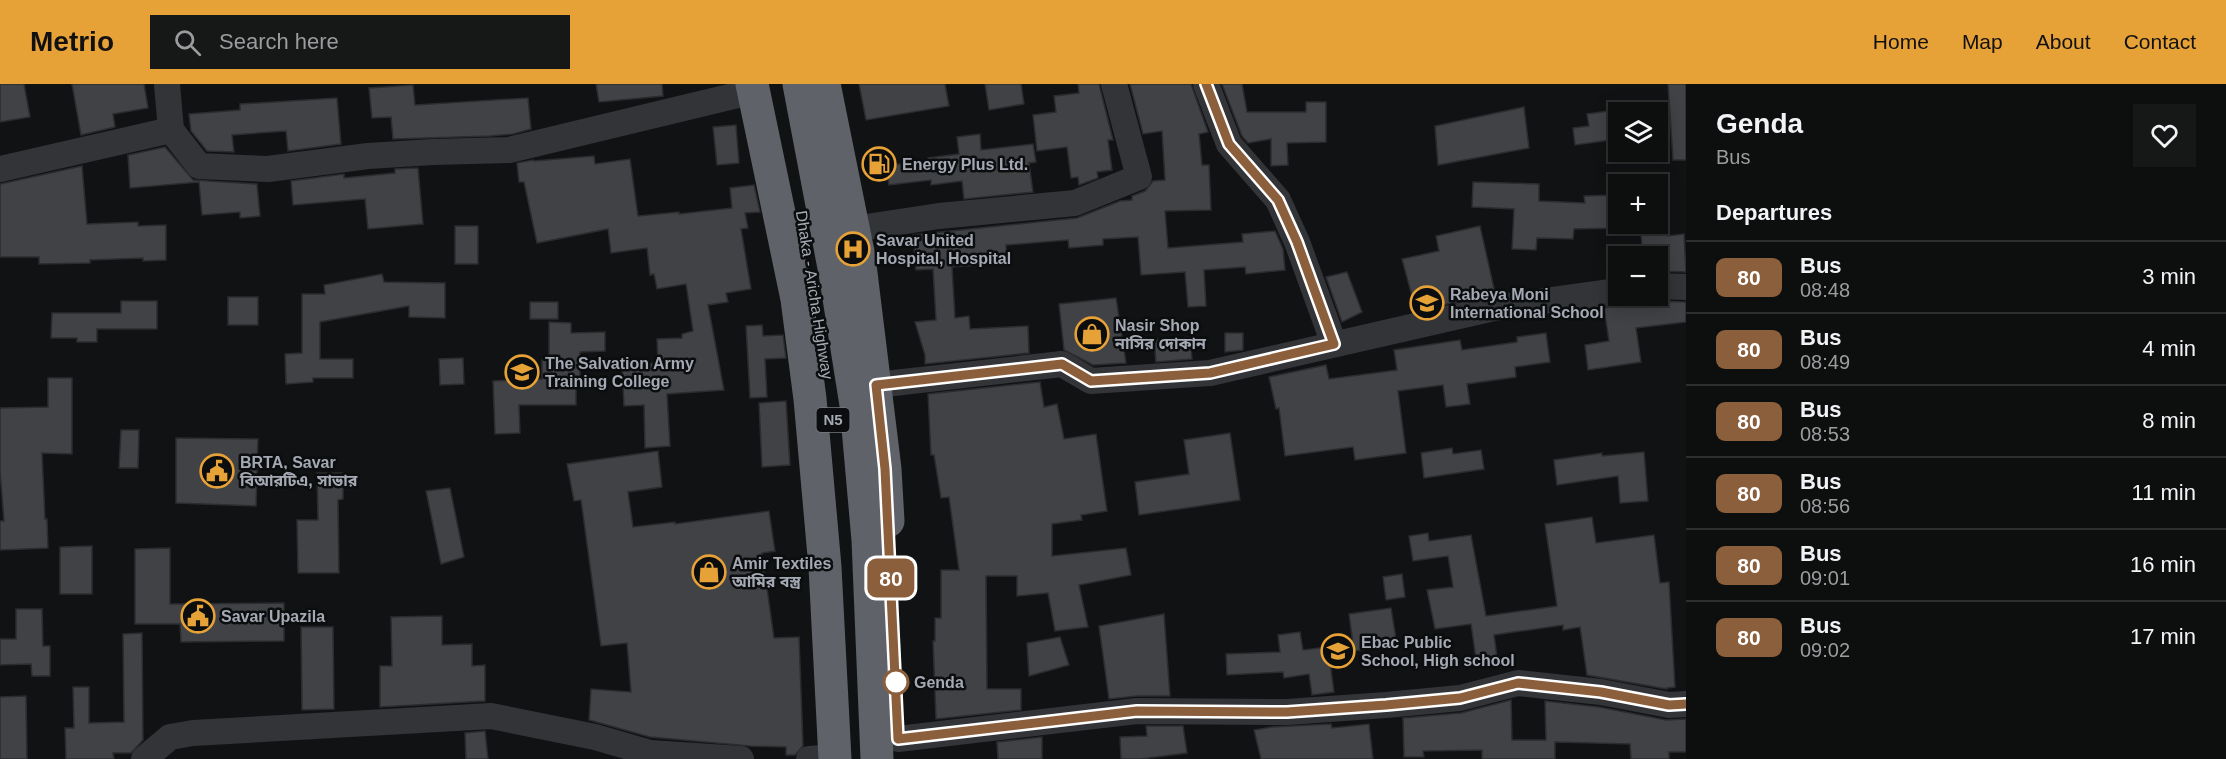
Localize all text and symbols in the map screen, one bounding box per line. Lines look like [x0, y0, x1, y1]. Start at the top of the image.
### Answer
search box [150, 15, 570, 69]
text: Metrio [30, 26, 114, 57]
icon: search [171, 26, 204, 59]
text: Search here [219, 29, 339, 54]
text: Home [1873, 30, 1929, 53]
text: Map [1962, 30, 2003, 53]
text: About [2036, 30, 2091, 53]
text: Contact [2124, 30, 2196, 53]
map controls [1608, 102, 1668, 306]
button: layers [1608, 102, 1668, 162]
button: heart [2133, 104, 2196, 167]
text: Genda [1716, 108, 1803, 139]
fuel station icon: Energy Plus Ltd. [861, 146, 897, 182]
text: Bus [1716, 146, 1750, 168]
place label: Energy Plus Ltd. [902, 156, 1028, 173]
button: + [1608, 174, 1668, 234]
text: Departures [1716, 200, 1832, 225]
street label: Dhaka - Aricha Highway [793, 209, 836, 381]
hospital icon: Savar United Hospital, Hospital [835, 231, 871, 267]
place label: Savar United Hospital, Hospital [876, 232, 1011, 267]
button: − [1608, 246, 1668, 306]
text: Bus [1800, 253, 1842, 278]
text: 3 min [2142, 264, 2196, 289]
text: 80 [1737, 266, 1761, 289]
text: 08:48 [1800, 279, 1850, 301]
school or university icon: Rabeya Moni International School [1409, 285, 1445, 321]
place label: Rabeya Moni International School [1450, 286, 1604, 321]
shop icon: Nasir Shop নাসির দোকান [1074, 316, 1110, 352]
place label: Nasir Shop নাসির দোকান [1114, 317, 1207, 352]
text: Bus [1800, 325, 1842, 350]
text: 4 min [2142, 336, 2196, 361]
text: 80 [1737, 338, 1761, 361]
text: 08:49 [1800, 351, 1850, 373]
school or university icon: The Salvation Army Training College [504, 354, 540, 390]
place label: The Salvation Army Training College [545, 355, 694, 390]
text: Bus [1800, 397, 1842, 422]
road number: N5 [816, 408, 850, 432]
text: 8 min [2142, 408, 2196, 433]
text: 80 [1737, 410, 1761, 433]
text: 08:53 [1800, 423, 1850, 445]
public building icon: BRTA, Savar বিআরটিএ, সাভার [199, 453, 235, 489]
place label: BRTA, Savar বিআরটিএ, সাভার [239, 454, 358, 489]
text: Bus [1800, 469, 1842, 494]
text: 11 min [2132, 480, 2196, 505]
text: 80 [1737, 482, 1761, 505]
text: 08:56 [1800, 495, 1850, 517]
text: Bus [1800, 541, 1842, 566]
text: 16 min [2130, 552, 2196, 577]
shop icon: Amir Textiles আমির বস্ত্র [691, 554, 727, 590]
text: 80 [1737, 554, 1761, 577]
place label: Amir Textiles আমির বস্ত্র [731, 555, 831, 590]
line badge: 80 [864, 558, 918, 598]
text: 80 [879, 567, 903, 590]
text: 09:01 [1800, 567, 1850, 589]
public building icon: Savar Upazila [180, 598, 216, 634]
place label: Savar Upazila [221, 608, 325, 625]
text: Bus [1800, 613, 1842, 638]
text: 17 min [2130, 624, 2196, 649]
text: 80 [1737, 626, 1761, 649]
school or university icon: Ebac Public School, High school [1320, 633, 1356, 669]
place label: Ebac Public School, High school [1361, 634, 1515, 669]
text: 09:02 [1800, 639, 1850, 661]
marker: Genda [883, 669, 909, 695]
place label: Genda [914, 674, 964, 691]

